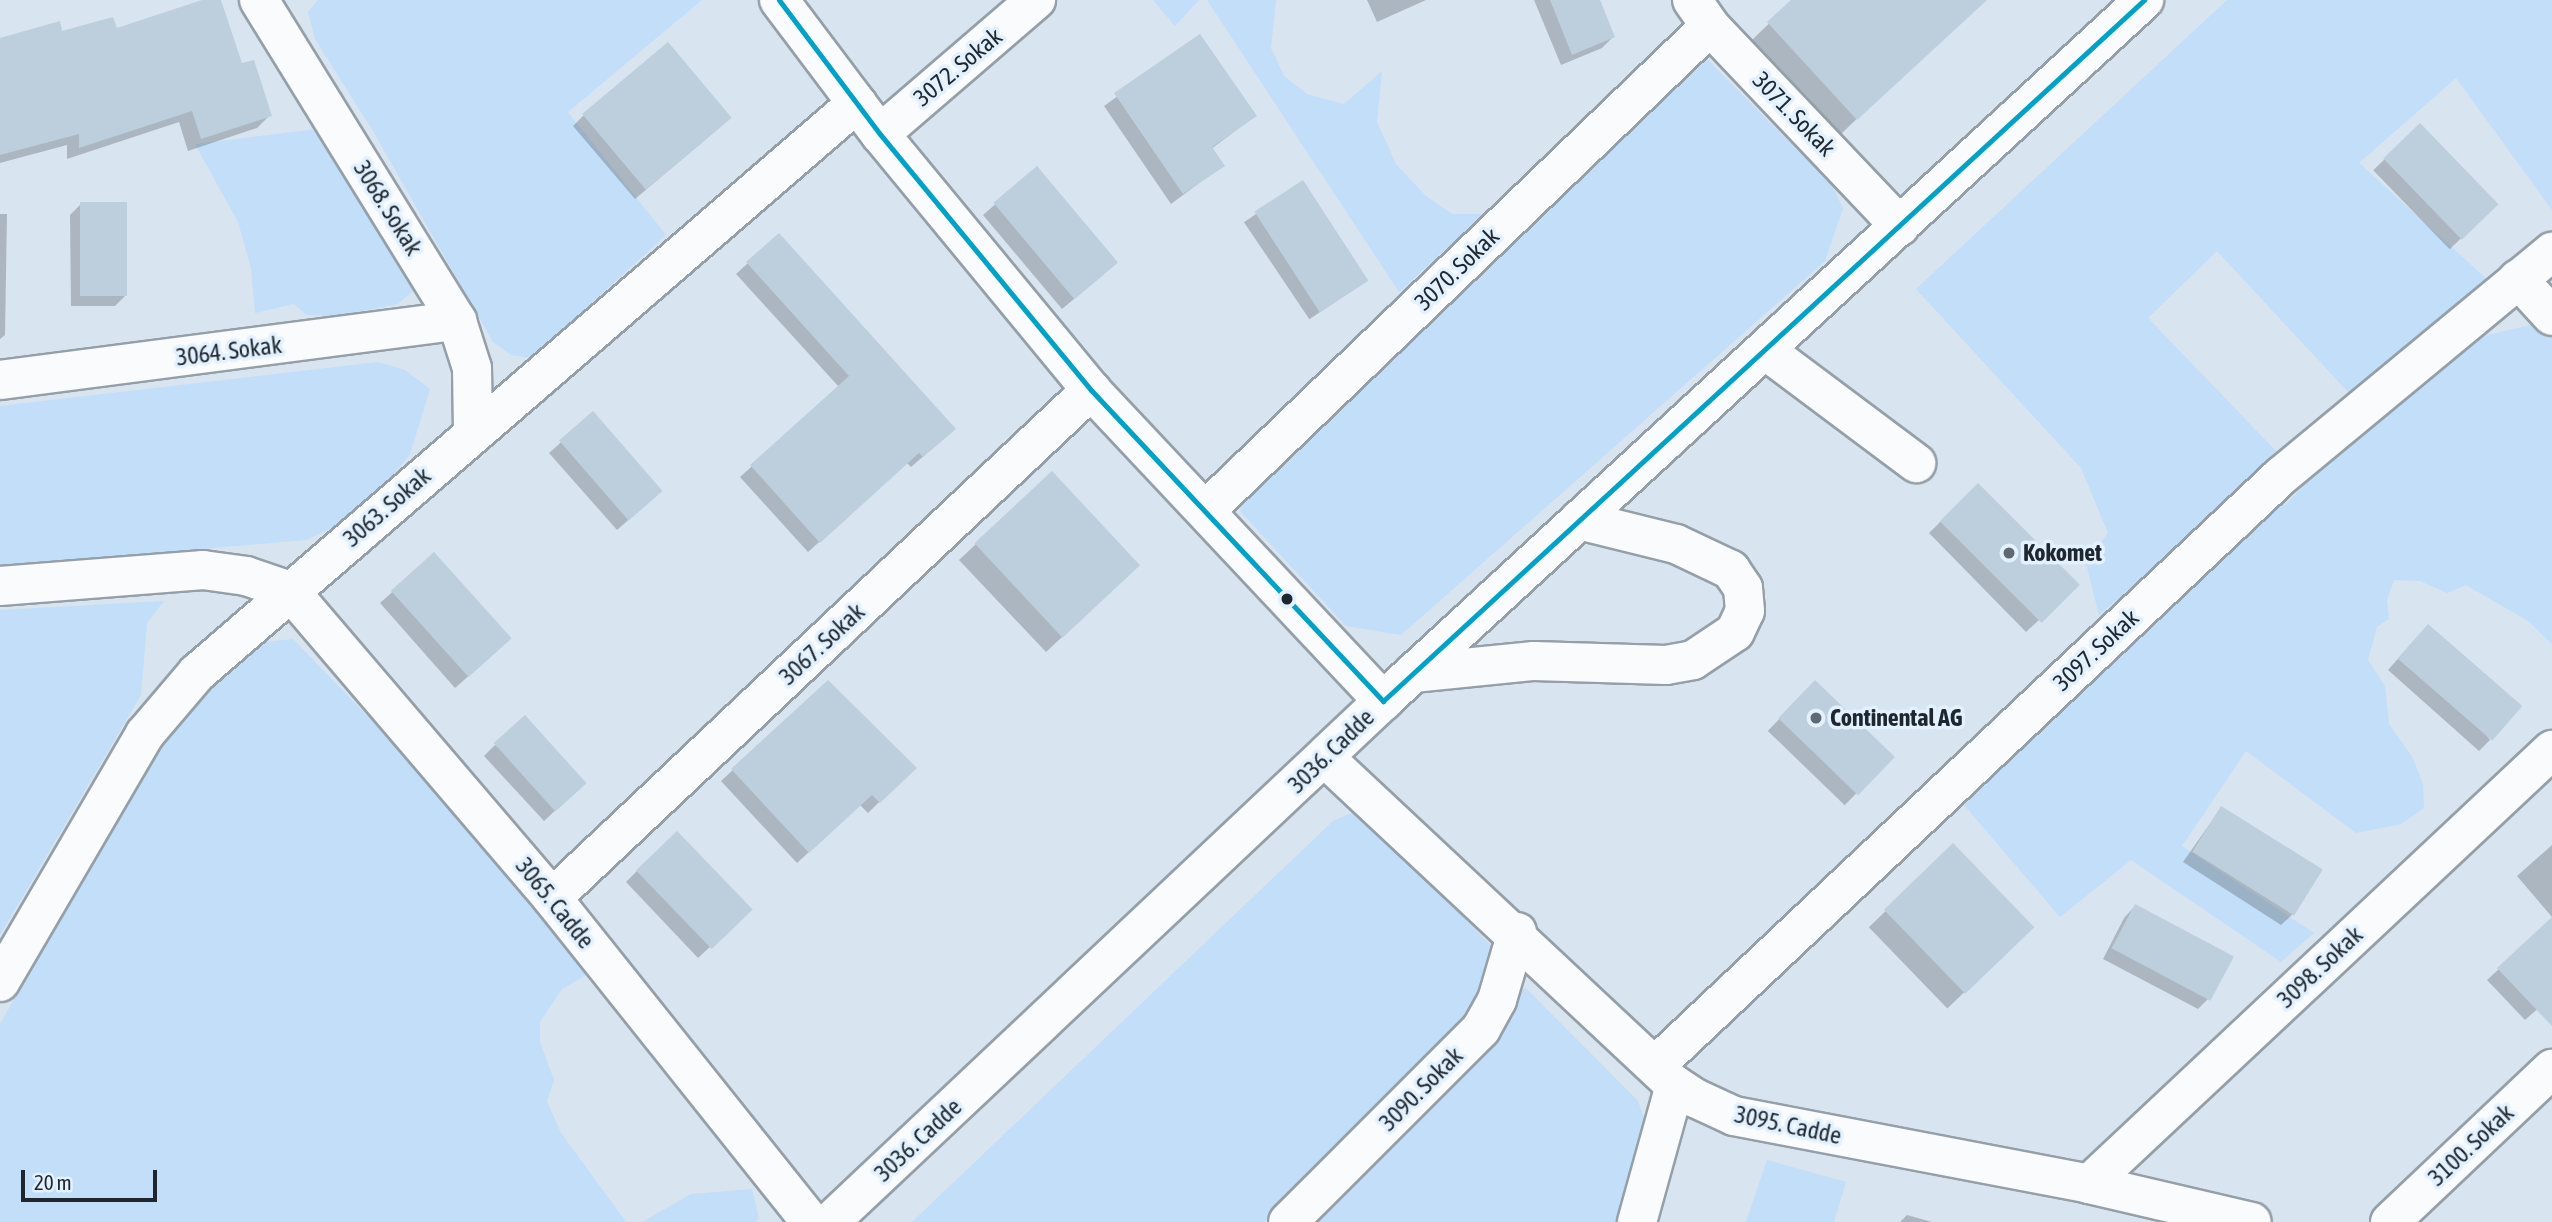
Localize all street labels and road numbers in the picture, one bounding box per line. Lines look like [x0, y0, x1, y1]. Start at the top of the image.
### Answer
street label: 3072. Sokak [908, 22, 1008, 112]
street label: 3071. Sokak [1747, 66, 1841, 162]
street label: 3068. Sokak [348, 155, 428, 261]
street label: 3070. Sokak [1409, 222, 1505, 316]
street label: 3064. Sokak [174, 330, 284, 372]
street label: 3063. Sokak [337, 461, 437, 553]
street label: 3067. Sokak [773, 597, 871, 691]
street label: 3097. Sokak [2047, 603, 2145, 697]
street label: 3036. Cadde [1282, 703, 1380, 799]
street label: 3065. Cadde [510, 852, 600, 954]
street label: 3098. Sokak [2271, 920, 2369, 1014]
street label: 3090. Sokak [1373, 1041, 1469, 1137]
street label: 3036. Cadde [869, 1093, 967, 1187]
street label: 3100. Sokak [2422, 1098, 2520, 1192]
street label: 3095. Cadde [1732, 1100, 1844, 1150]

